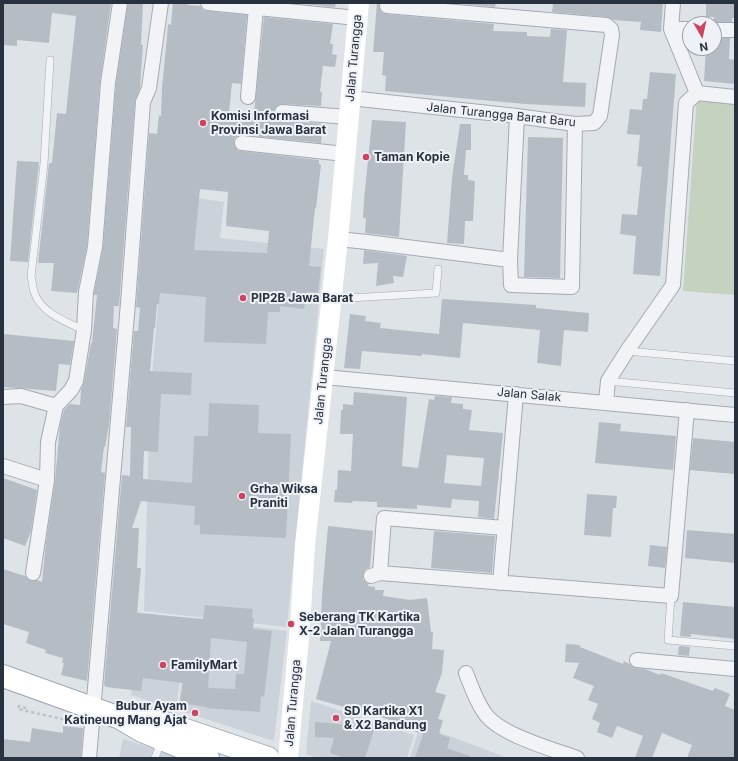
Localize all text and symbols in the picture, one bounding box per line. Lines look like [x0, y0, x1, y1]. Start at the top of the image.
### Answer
street label: Jalan Turangga [343, 14, 365, 102]
north arrow [682, 16, 722, 56]
text: N [698, 39, 709, 54]
street label: Jalan Turangga Barat Baru [426, 100, 576, 130]
place label: Komisi Informasi Provinsi Jawa Barat [211, 109, 326, 137]
marker: Komisi Informasi Provinsi Jawa Barat [198, 118, 208, 128]
place label: Taman Kopie [374, 150, 450, 164]
marker: Taman Kopie [361, 152, 371, 162]
place label: PIP2B Jawa Barat [251, 291, 353, 305]
marker: PIP2B Jawa Barat [238, 293, 248, 303]
street label: Jalan Turangga [311, 337, 335, 425]
street label: Jalan Salak [496, 385, 562, 405]
place label: Grha Wiksa Praniti [250, 482, 318, 510]
marker: Grha Wiksa Praniti [237, 491, 247, 501]
place label: Seberang TK Kartika X-2 Jalan Turangga [299, 610, 420, 638]
marker: Seberang TK Kartika X-2 Jalan Turangga [286, 619, 296, 629]
place label: FamilyMart [171, 658, 237, 672]
street label: Jalan Turangga [282, 659, 304, 747]
marker: FamilyMart [158, 660, 168, 670]
place label: Bubur Ayam Katineung Mang Ajat [64, 699, 187, 727]
place label: SD Kartika X1 & X2 Bandung [344, 704, 427, 732]
marker: Bubur Ayam Katineung Mang Ajat [190, 708, 200, 718]
marker: SD Kartika X1 & X2 Bandung [331, 713, 341, 723]

